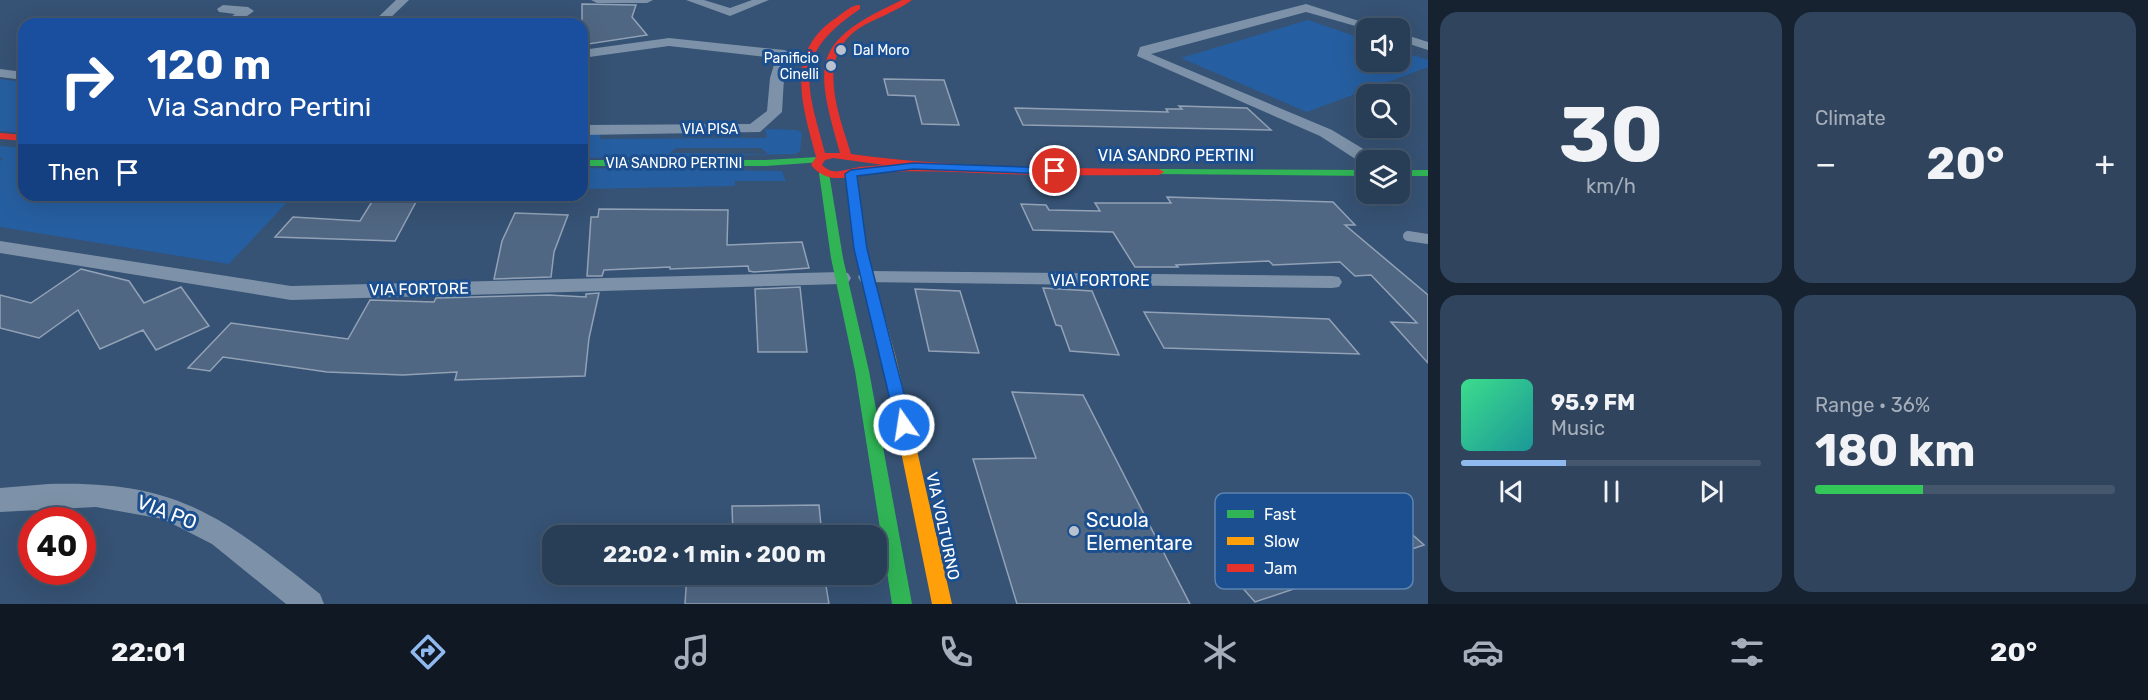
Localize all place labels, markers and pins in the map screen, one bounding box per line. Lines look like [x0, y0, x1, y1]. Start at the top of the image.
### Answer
place label: Dal Moro [853, 42, 910, 59]
marker: Dal Moro [834, 43, 848, 57]
place label: Panificio Cinelli [764, 50, 819, 83]
marker: Panificio Cinelli [824, 59, 838, 73]
pin [1029, 145, 1080, 196]
place label: Scuola Elementare [1086, 508, 1193, 555]
marker: Scuola Elementare [1067, 524, 1081, 538]

